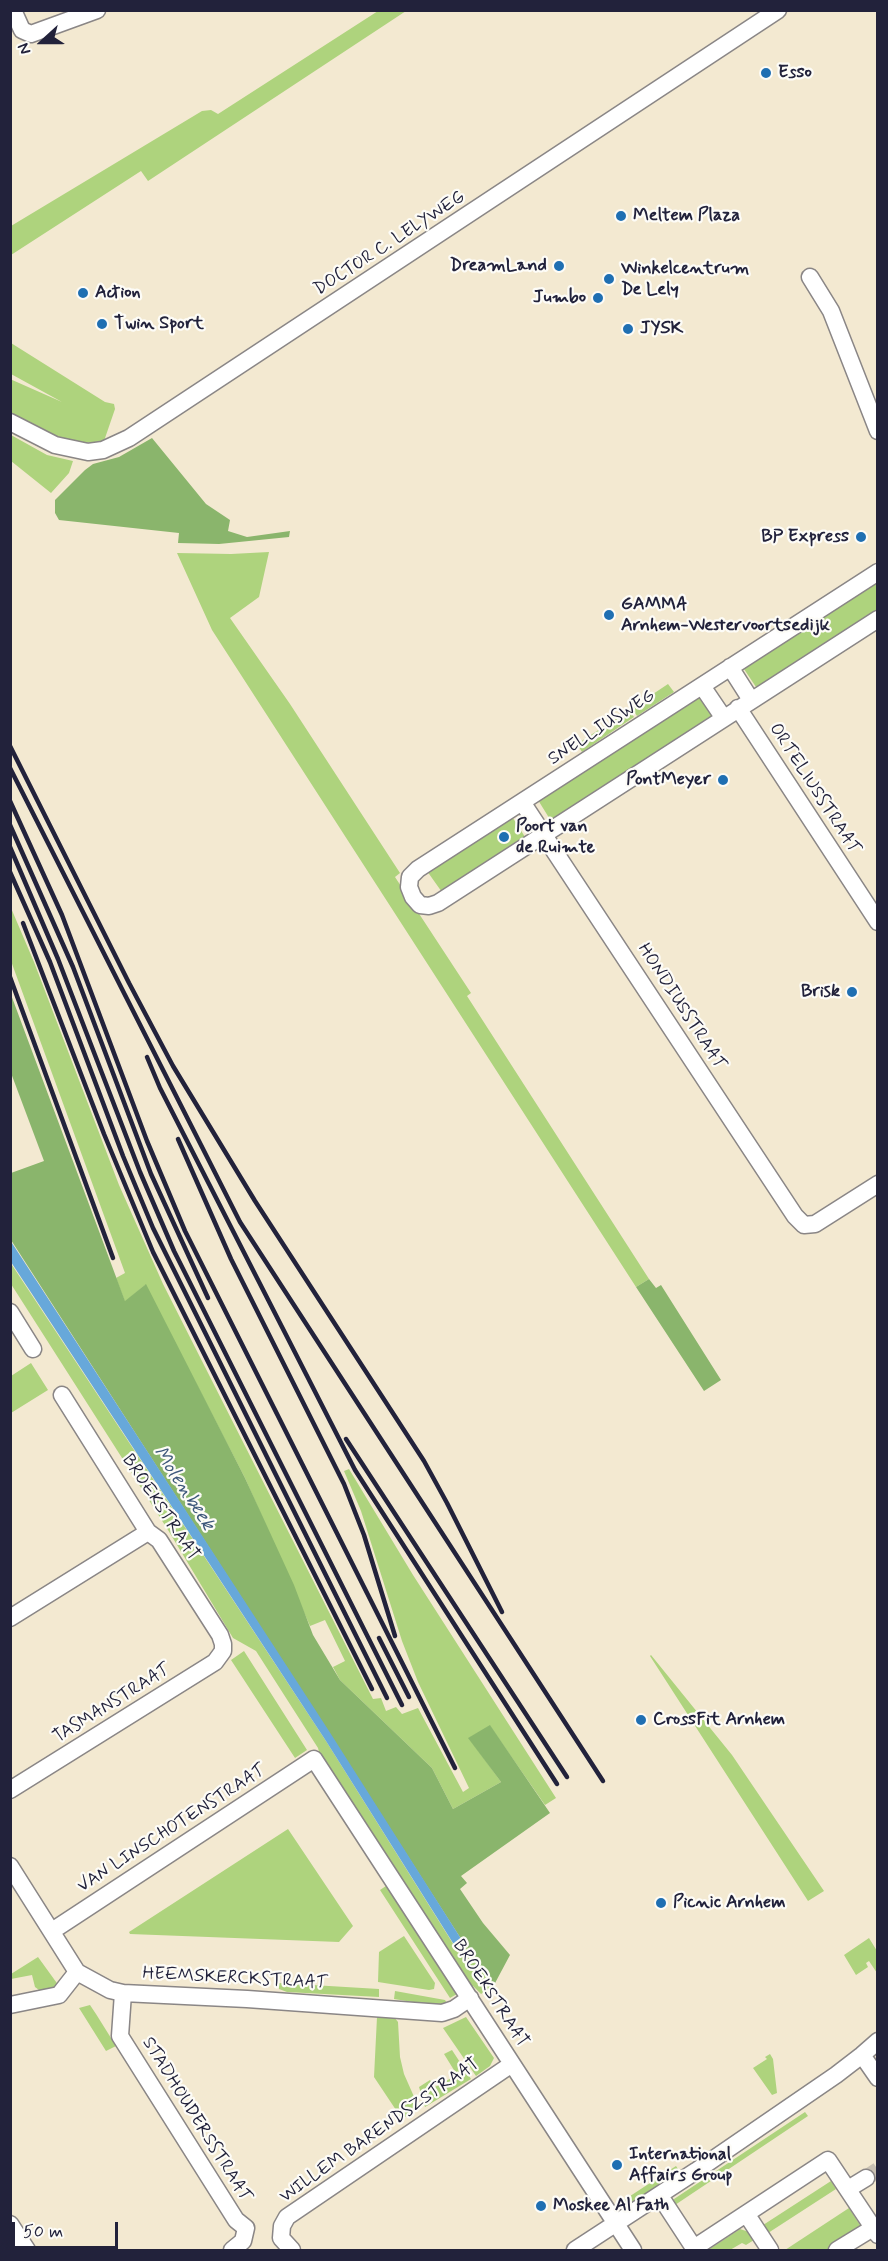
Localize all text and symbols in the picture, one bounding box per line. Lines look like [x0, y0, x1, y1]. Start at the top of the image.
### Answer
north arrow [12, 12, 72, 72]
text: N [13, 40, 36, 57]
place label: Esso [778, 62, 812, 84]
marker: Esso [759, 66, 773, 80]
street label: DOCTOR C. LELYWEG [310, 187, 470, 301]
place label: Meltem Plaza [633, 205, 740, 227]
marker: Meltem Plaza [614, 209, 628, 223]
place label: DreamLand [450, 255, 547, 277]
place label: Winkelcentrum De Lely [621, 258, 749, 300]
marker: DreamLand [552, 259, 566, 273]
marker: Winkelcentrum De Lely [602, 272, 616, 286]
place label: Action [95, 282, 141, 304]
marker: Action [76, 286, 90, 300]
place label: Jumbo [533, 287, 586, 309]
marker: Jumbo [591, 291, 605, 305]
place label: Twin Sport [114, 313, 204, 335]
marker: Twin Sport [95, 317, 109, 331]
place label: JYSK [640, 318, 683, 340]
marker: JYSK [621, 322, 635, 336]
place label: BP Express [761, 526, 849, 548]
marker: BP Express [854, 530, 868, 544]
place label: GAMMA Arnhem-Westervoortsedijk [621, 594, 830, 636]
marker: GAMMA Arnhem-Westervoortsedijk [602, 608, 616, 622]
street label: SNELLIUSWEG [545, 685, 659, 771]
street label: ORTELIUSSTRAAT [764, 719, 864, 859]
place label: PontMeyer [626, 769, 711, 791]
marker: PontMeyer [716, 773, 730, 787]
place label: Poort van de Ruimte [516, 816, 595, 858]
marker: Poort van de Ruimte [497, 830, 511, 844]
street label: HONDIUSSTRAAT [632, 940, 730, 1074]
place label: Brisk [801, 981, 840, 1003]
marker: Brisk [845, 985, 859, 999]
water label: Molenbeek [147, 1442, 219, 1536]
street label: BROEKSTRAAT [116, 1451, 204, 1565]
street label: TASMANSTRAAT [49, 1659, 175, 1749]
place label: CrossFit Arnhem [653, 1709, 785, 1731]
marker: CrossFit Arnhem [634, 1713, 648, 1727]
street label: VAN LINSCHOTENSTRAAT [74, 1760, 270, 1898]
place label: Picnic Arnhem [673, 1892, 786, 1914]
marker: Picnic Arnhem [654, 1896, 668, 1910]
street label: BROEKSTRAAT [447, 1936, 533, 2052]
street label: HEEMSKERCKSTRAAT [142, 1963, 328, 1995]
street label: STADHOUDERSSTRAAT [136, 2034, 256, 2206]
street label: WILLEM BARENDSZSTRAAT [276, 2054, 484, 2208]
place label: International Affairs Group [629, 2144, 733, 2186]
marker: International Affairs Group [610, 2158, 624, 2172]
place label: Moskee Al Fath [553, 2195, 669, 2217]
marker: Moskee Al Fath [534, 2199, 548, 2213]
scale bar [15, 2210, 122, 2248]
text: 50 m [23, 2220, 63, 2244]

